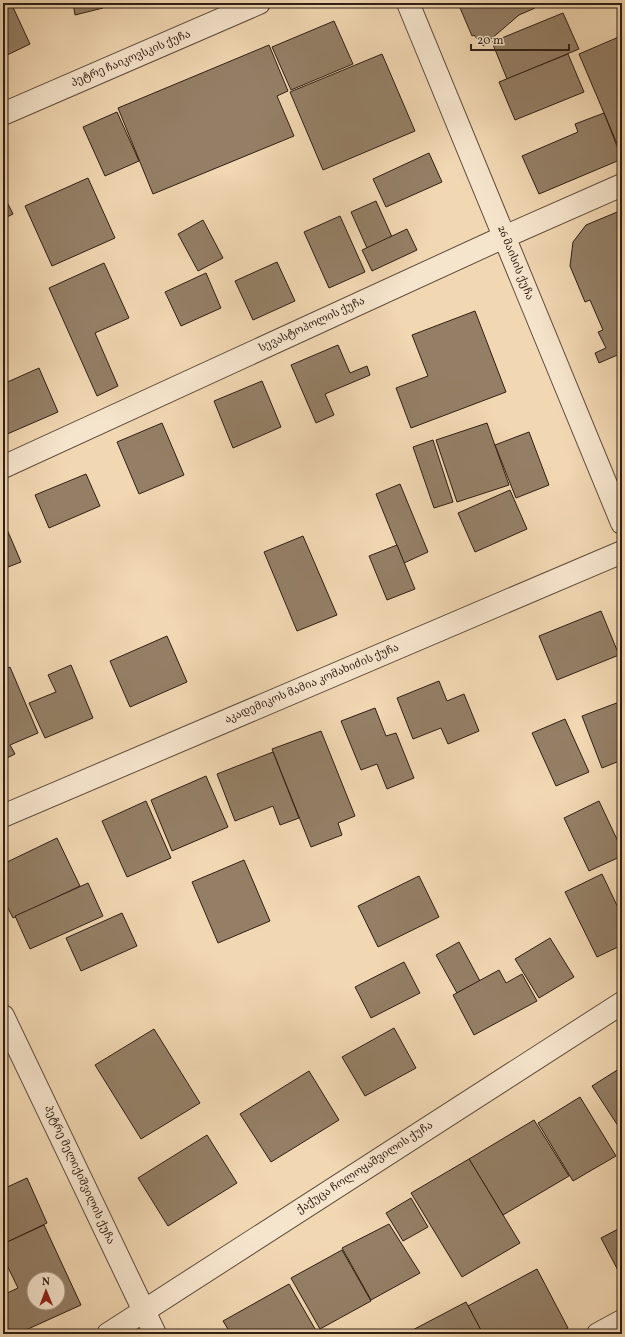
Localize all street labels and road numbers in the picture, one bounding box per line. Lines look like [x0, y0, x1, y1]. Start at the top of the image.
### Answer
street label: პეტრე ჩაიკოვსკის ქუჩა [69, 27, 193, 91]
street label: 26 მაისის ქუჩა [493, 223, 537, 303]
street label: სევასტოპოლის ქუჩა [256, 294, 368, 356]
street label: აკადემიკოს მამია კომახიძის ქუჩა [223, 640, 401, 728]
street label: პეტრე მელიქიშვილის ქუჩა [40, 1103, 118, 1247]
street label: ქაქუცა ჩოლოყაშვილის ქუჩა [294, 1118, 436, 1218]

